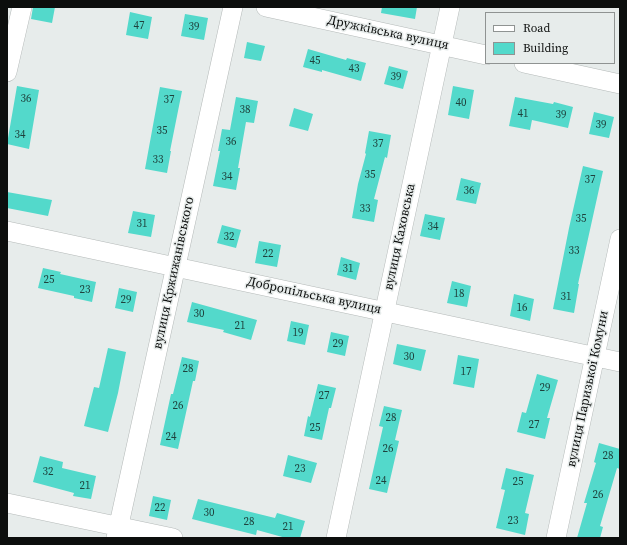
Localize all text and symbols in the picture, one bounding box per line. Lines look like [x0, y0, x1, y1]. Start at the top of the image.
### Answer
legend [485, 12, 615, 64]
street label: Дружківська вулиця [326, 13, 450, 53]
house number: 47 [134, 19, 144, 33]
house number: 39 [189, 20, 199, 34]
text: Road [523, 20, 550, 36]
text: Building [523, 40, 568, 56]
house number: 45 [310, 54, 320, 68]
house number: 43 [349, 62, 359, 76]
house number: 39 [391, 70, 401, 84]
house number: 36 [21, 92, 31, 106]
house number: 37 [164, 93, 174, 107]
house number: 40 [456, 96, 466, 110]
house number: 38 [240, 103, 250, 117]
house number: 41 [518, 107, 528, 121]
house number: 39 [556, 108, 566, 122]
house number: 39 [596, 118, 606, 132]
house number: 35 [157, 124, 167, 138]
house number: 34 [15, 128, 25, 142]
house number: 36 [226, 135, 236, 149]
house number: 37 [373, 137, 383, 151]
house number: 33 [153, 153, 163, 167]
house number: 35 [365, 168, 375, 182]
house number: 34 [222, 170, 232, 184]
house number: 37 [585, 173, 595, 187]
street label: вулиця Каховська [381, 182, 419, 292]
house number: 36 [464, 184, 474, 198]
street label: вулиця Кржижанівського [150, 195, 198, 351]
house number: 33 [360, 202, 370, 216]
house number: 35 [576, 212, 586, 226]
house number: 31 [137, 217, 147, 231]
house number: 34 [428, 220, 438, 234]
house number: 32 [224, 230, 234, 244]
house number: 33 [569, 244, 579, 258]
house number: 22 [263, 247, 273, 261]
house number: 31 [343, 262, 353, 276]
house number: 25 [44, 273, 54, 287]
street label: Добропільська вулиця [245, 274, 383, 318]
house number: 23 [80, 283, 90, 297]
house number: 18 [454, 287, 464, 301]
house number: 31 [561, 290, 571, 304]
house number: 29 [121, 293, 131, 307]
house number: 16 [517, 301, 527, 315]
house number: 30 [194, 307, 204, 321]
street label: вулиця Паризької Комуни [564, 309, 612, 469]
house number: 21 [235, 319, 245, 333]
house number: 19 [293, 326, 303, 340]
house number: 29 [333, 337, 343, 351]
house number: 30 [404, 350, 414, 364]
house number: 28 [183, 362, 193, 376]
house number: 17 [461, 365, 471, 379]
house number: 29 [540, 381, 550, 395]
house number: 27 [319, 389, 329, 403]
house number: 26 [173, 399, 183, 413]
house number: 28 [386, 411, 396, 425]
house number: 27 [529, 418, 539, 432]
house number: 25 [310, 421, 320, 435]
house number: 24 [166, 430, 176, 444]
house number: 26 [383, 442, 393, 456]
house number: 28 [603, 449, 613, 463]
house number: 23 [295, 462, 305, 476]
house number: 32 [43, 465, 53, 479]
house number: 24 [376, 474, 386, 488]
house number: 25 [513, 475, 523, 489]
house number: 21 [80, 479, 90, 493]
house number: 26 [593, 488, 603, 502]
house number: 22 [155, 501, 165, 515]
house number: 30 [204, 506, 214, 520]
house number: 23 [508, 514, 518, 528]
house number: 28 [244, 515, 254, 529]
house number: 21 [283, 520, 293, 534]

